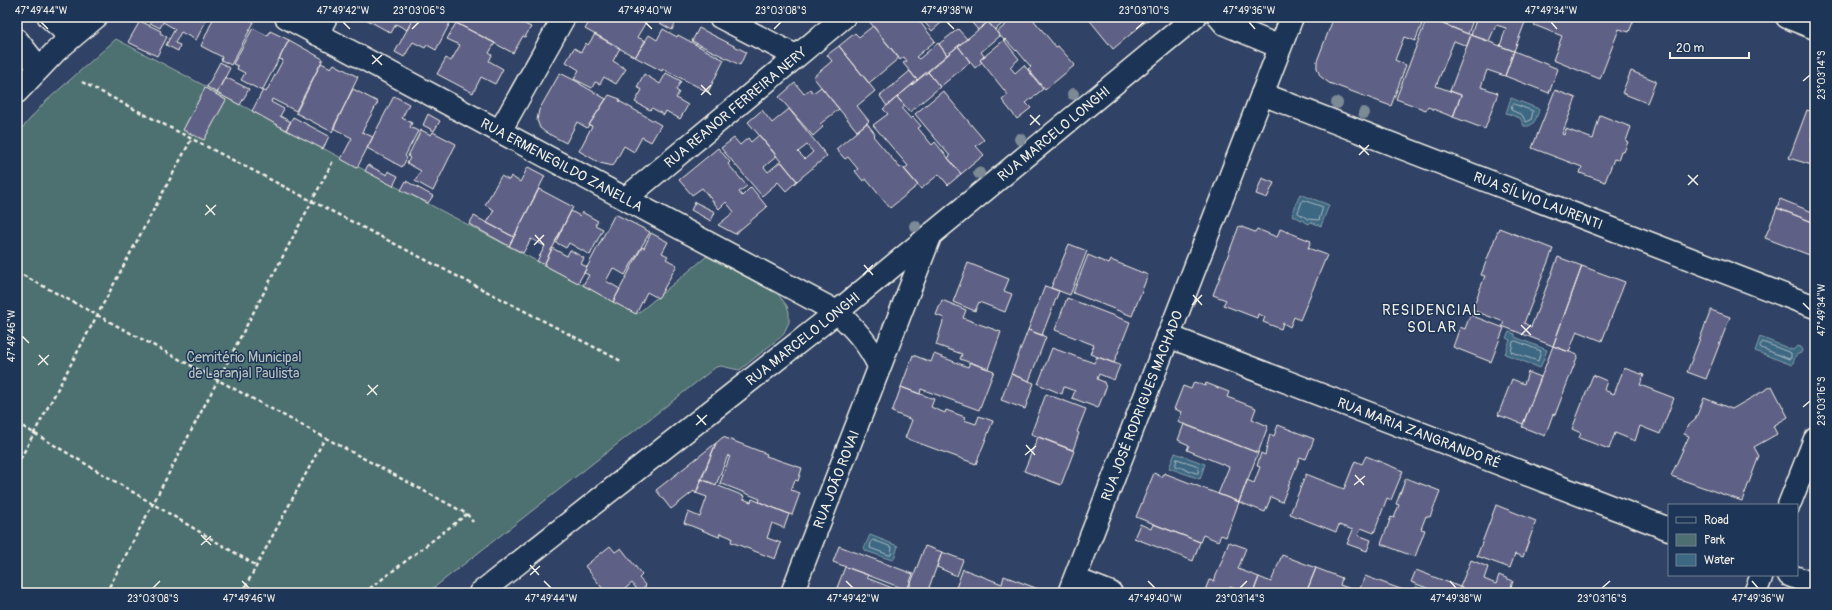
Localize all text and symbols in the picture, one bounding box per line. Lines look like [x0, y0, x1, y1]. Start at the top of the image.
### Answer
text: 47°49'44"W [15, 5, 68, 17]
text: 47°49'42"W [317, 5, 370, 17]
text: 23°03'06"S [393, 5, 445, 17]
text: 47°49'40"W [618, 5, 672, 17]
text: 23°03'08"S [755, 5, 807, 17]
text: 47°49'38"W [921, 5, 973, 17]
text: 23°03'10"S [1119, 5, 1169, 17]
text: 47°49'36"W [1223, 5, 1276, 17]
text: 47°49'34"W [1525, 5, 1578, 17]
scale bar [1670, 34, 1749, 60]
text: 20 m [1676, 41, 1705, 56]
street label: RUA REANOR FERREIRA NERY [661, 43, 810, 171]
text: 23°03'14"S [1816, 50, 1828, 100]
street label: RUA MARCELO LONGHI [994, 82, 1113, 185]
street label: RUA ERMENEGILDO ZANELLA [478, 114, 646, 215]
street label: RUA SÍLVIO LAURENTI [1471, 168, 1605, 233]
text: 47°49'34"W [1816, 283, 1828, 336]
street label: RUA MARCELO LONGHI [742, 288, 863, 389]
district label: RESIDENCIAL SOLAR [1382, 301, 1482, 337]
street label: RUA JOSÉ RODRIGUES MACHADO [1097, 308, 1186, 503]
text: 47°49'46"W [6, 309, 18, 362]
park label: Cemitério Municipal de Laranjal Paulista [186, 349, 302, 382]
text: 23°03'16"S [1816, 376, 1828, 426]
street label: RUA MARIA ZANGRANDO RÉ [1335, 394, 1503, 472]
street label: RUA JOÃO ROVAI [809, 428, 863, 531]
legend [1668, 504, 1798, 576]
text: Road [1704, 513, 1729, 528]
text: Park [1704, 533, 1725, 548]
text: Water [1704, 553, 1735, 568]
text: 23°03'08"S [127, 593, 179, 605]
text: 47°49'46"W [223, 593, 276, 605]
text: 47°49'44"W [525, 593, 578, 605]
text: 47°49'42"W [827, 593, 880, 605]
text: 47°49'40"W [1128, 593, 1182, 605]
text: 23°03'14"S [1215, 593, 1265, 605]
text: 47°49'38"W [1430, 593, 1482, 605]
text: 23°03'16"S [1577, 593, 1627, 605]
text: 47°49'36"W [1732, 593, 1785, 605]

